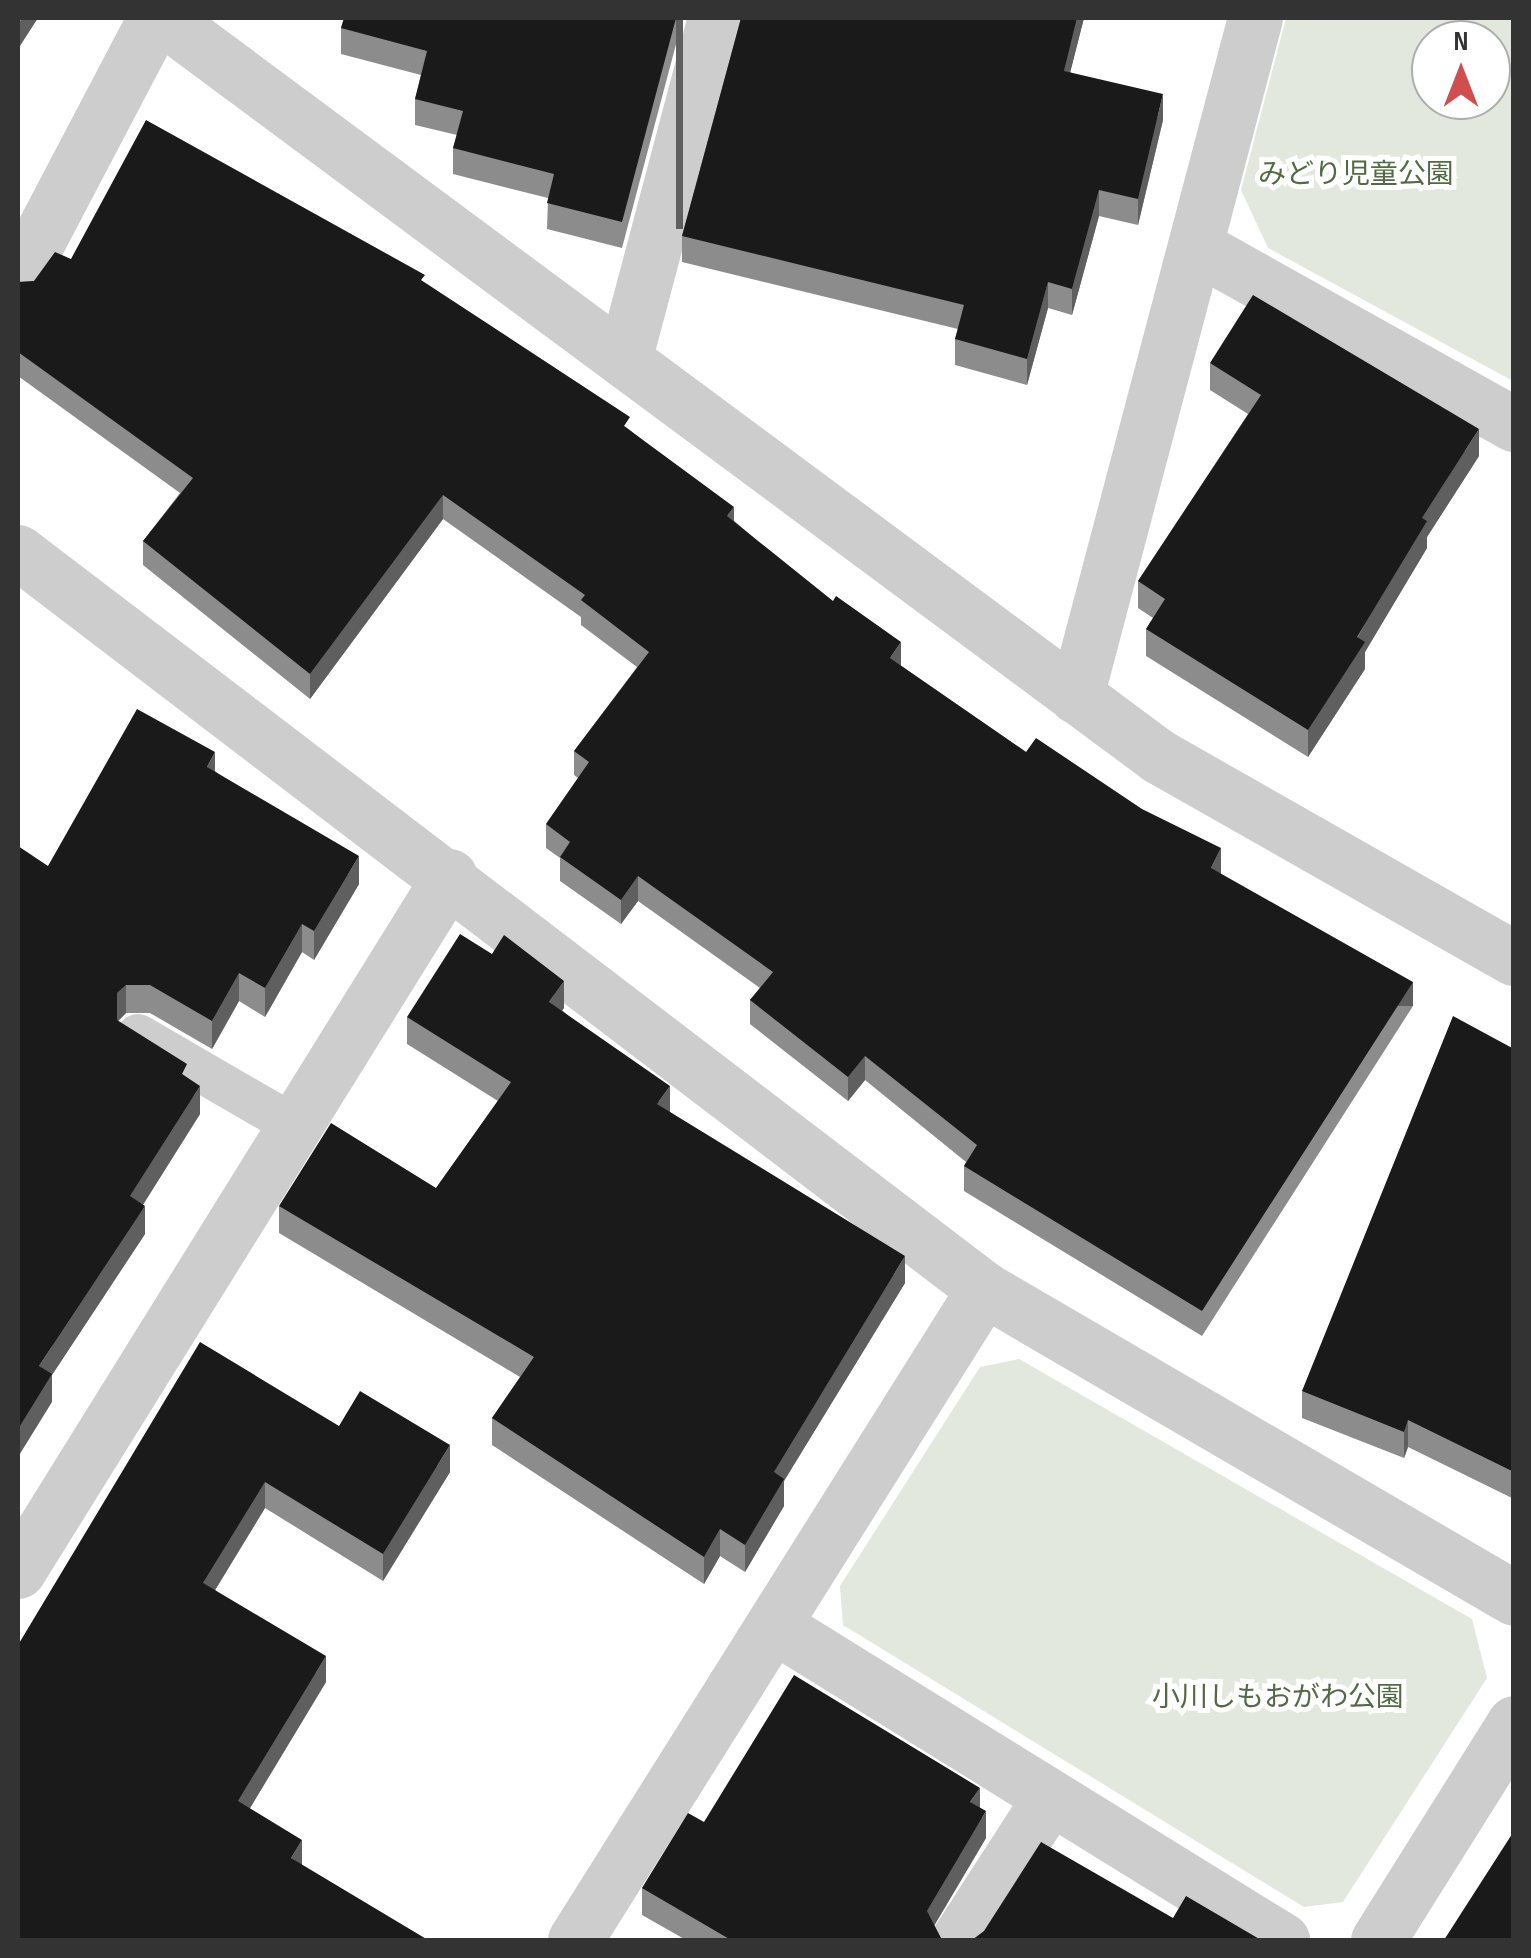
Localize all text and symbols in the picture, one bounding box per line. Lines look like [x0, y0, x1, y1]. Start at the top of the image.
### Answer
north arrow [1411, 20, 1511, 120]
text: N [1454, 25, 1468, 58]
park label: みどり児童公園 [1258, 158, 1454, 192]
park label: 小川しもおがわ公園 [1152, 1681, 1404, 1715]

